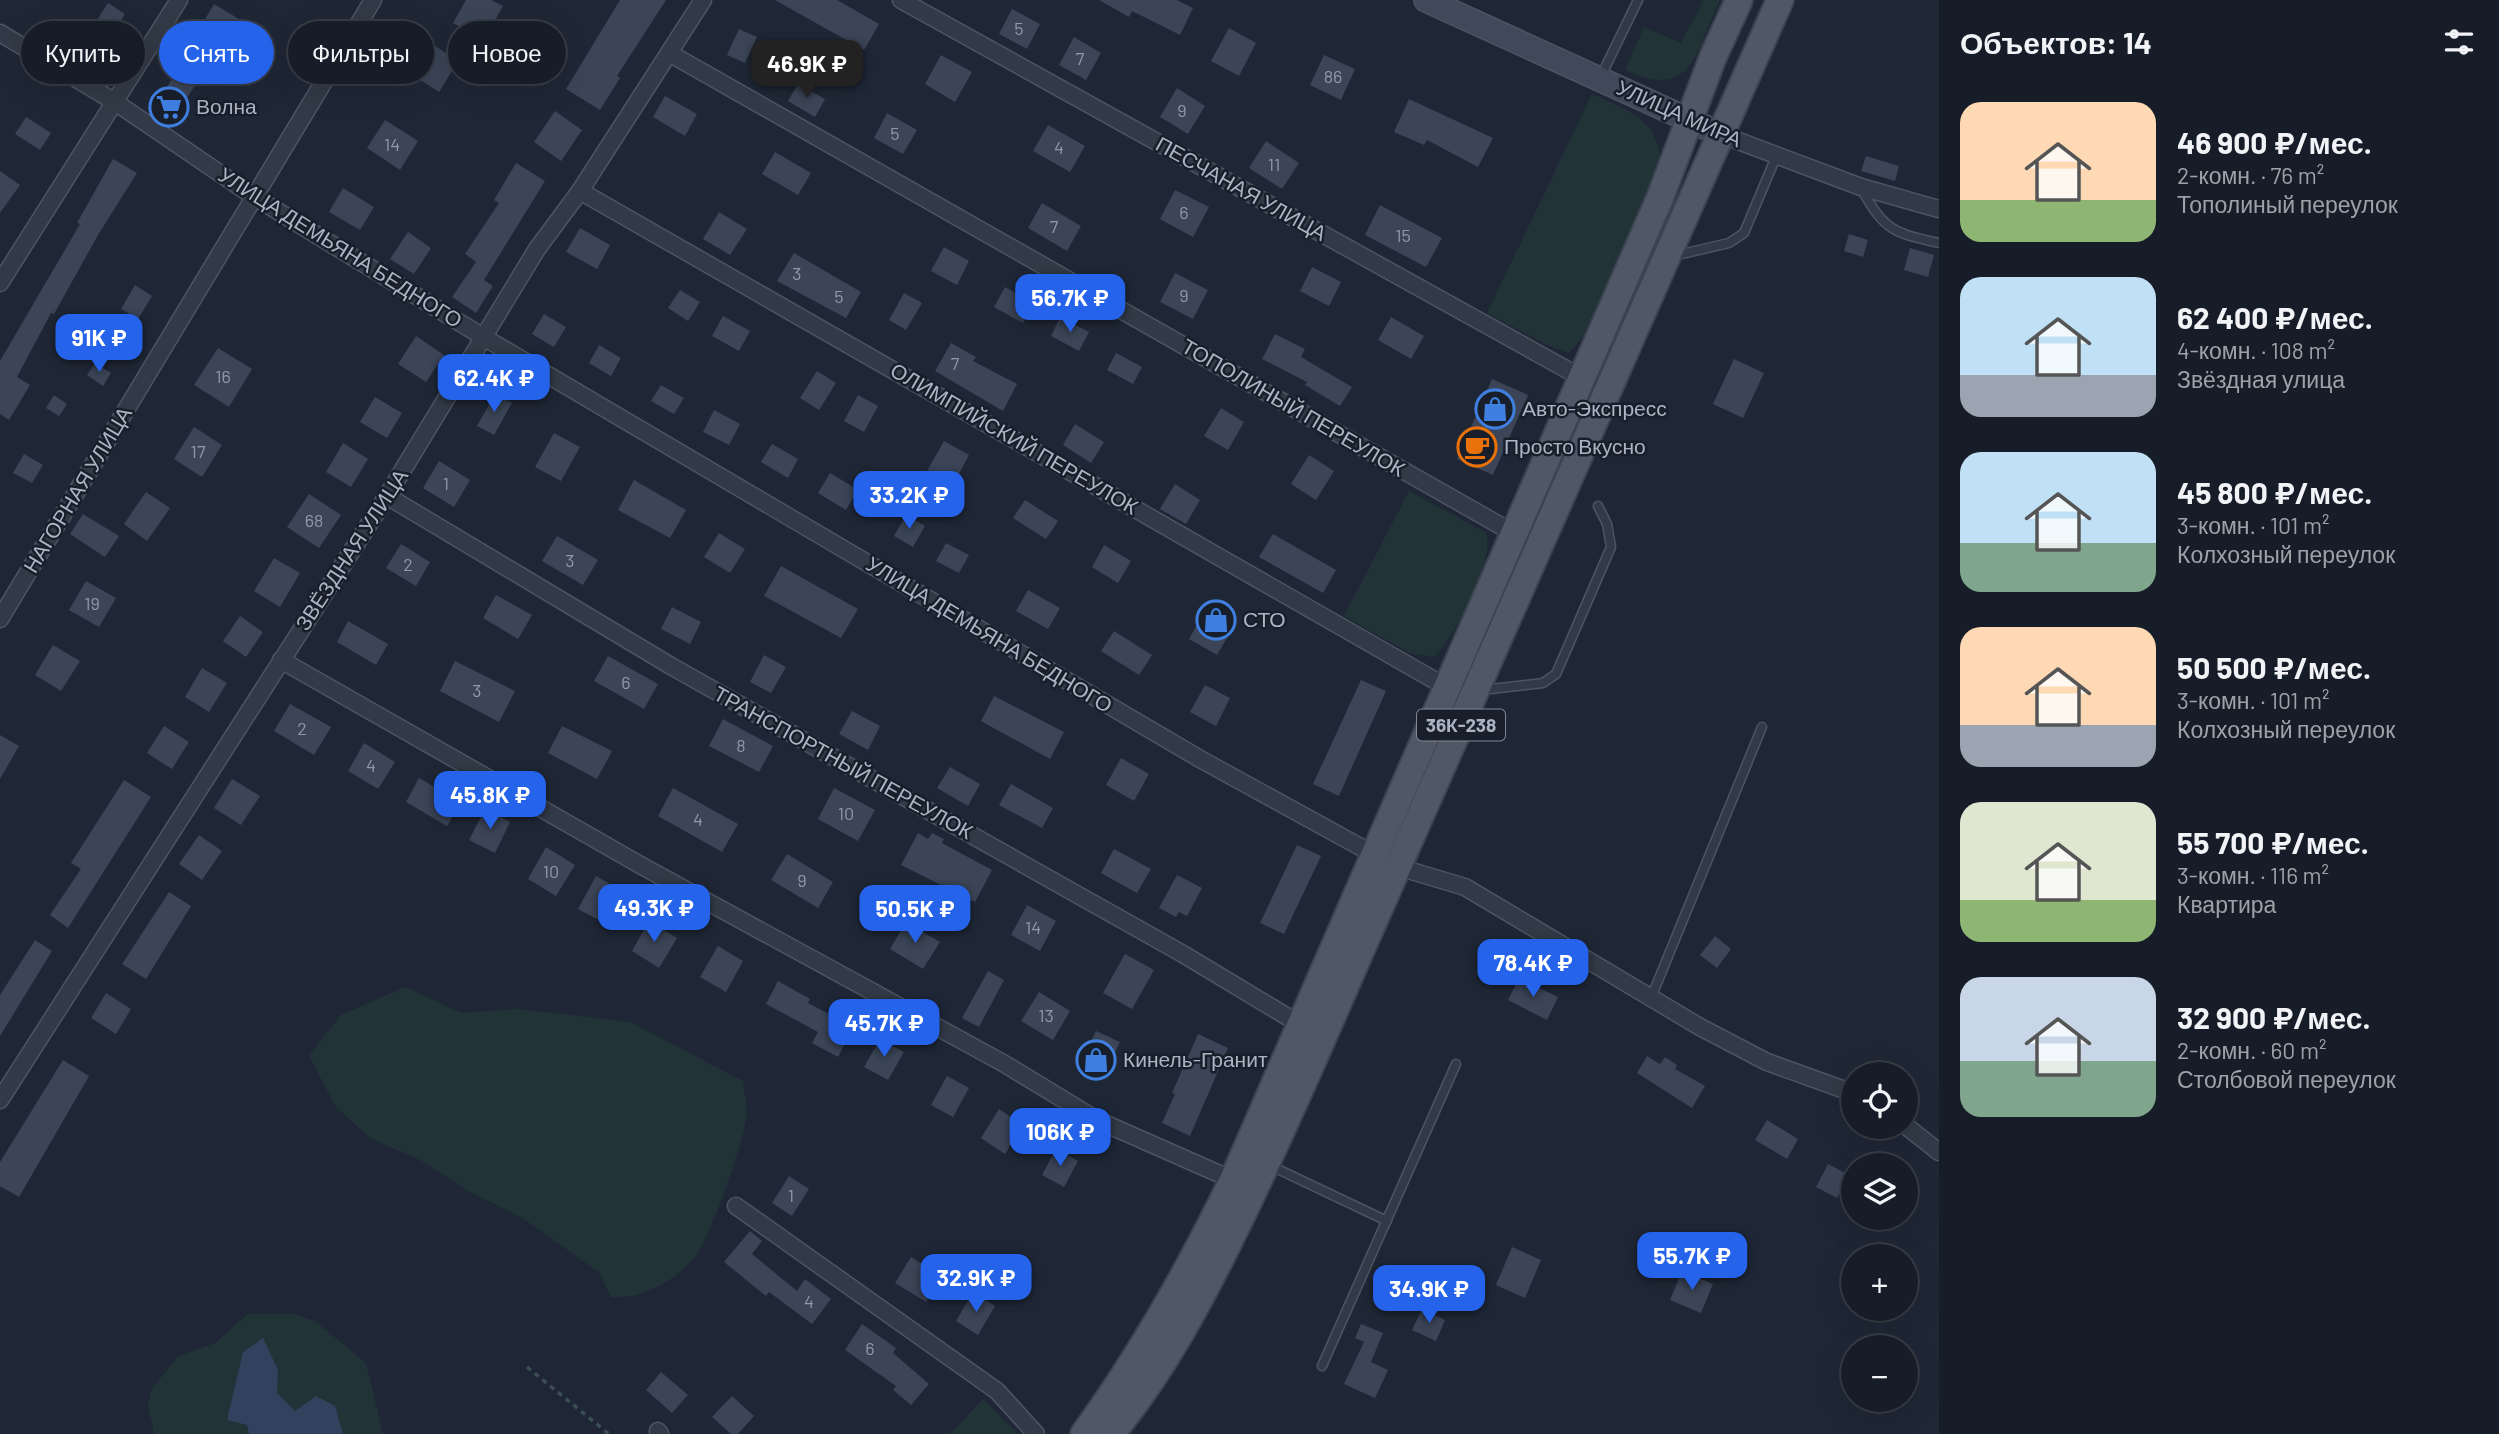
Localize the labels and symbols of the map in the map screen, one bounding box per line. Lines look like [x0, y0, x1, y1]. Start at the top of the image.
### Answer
house number: 5 [1014, 17, 1024, 39]
pin: 46.9K ₽ [742, 41, 872, 100]
house number: 7 [1076, 47, 1085, 69]
house number: 86 [1324, 65, 1342, 87]
street label: УЛИЦА МИРА [1613, 74, 1746, 151]
supermarket icon: Волна [148, 86, 190, 128]
place label: Волна [196, 93, 257, 118]
house number: 9 [1177, 99, 1187, 121]
house number: 5 [890, 122, 900, 144]
street label: ПЕСЧАНАЯ УЛИЦА [1152, 130, 1331, 245]
house number: 14 [384, 133, 400, 155]
house number: 4 [1054, 136, 1064, 158]
house number: 11 [1268, 153, 1280, 175]
street label: УЛИЦА ДЕМЬЯНА БЕДНОГО [214, 161, 467, 332]
house number: 6 [1179, 201, 1189, 223]
house number: 7 [1050, 215, 1059, 237]
house number: 15 [1395, 224, 1411, 246]
house number: 3 [792, 262, 802, 284]
pin: 56.7K ₽ [1005, 274, 1135, 334]
house number: 9 [1179, 284, 1189, 306]
house number: 5 [834, 285, 844, 307]
pin: 91K ₽ [50, 314, 148, 374]
street label: ТОПОЛИНЫЙ ПЕРЕУЛОК [1178, 333, 1410, 481]
house number: 7 [951, 352, 960, 374]
pin: 62.4K ₽ [429, 354, 559, 414]
street label: ОЛИМПИЙСКИЙ ПЕРЕУЛОК [887, 356, 1144, 519]
house number: 16 [215, 365, 231, 387]
shop icon: Авто-Экспресс [1474, 388, 1516, 430]
place label: Авто-Экспресс [1522, 395, 1667, 420]
street label: НАГОРНАЯ УЛИЦА [17, 402, 136, 577]
cafe icon: Просто Вкусно [1456, 426, 1498, 468]
place label: Просто Вкусно [1504, 433, 1646, 458]
house number: 17 [191, 440, 206, 462]
street label: ЗВЁЗДНАЯ УЛИЦА [289, 464, 412, 634]
house number: 1 [443, 472, 449, 494]
pin: 33.2K ₽ [844, 472, 974, 531]
house number: 68 [305, 509, 323, 531]
house number: 3 [565, 549, 575, 571]
street label: УЛИЦА ДЕМЬЯНА БЕДНОГО [862, 550, 1117, 717]
house number: 2 [403, 553, 413, 575]
house number: 19 [84, 592, 100, 614]
shop icon: СТО [1195, 599, 1237, 641]
place label: СТО [1243, 606, 1286, 631]
house number: 6 [621, 671, 631, 693]
house number: 3 [472, 679, 482, 701]
street label: ТРАНСПОРТНЫЙ ПЕРЕУЛОК [710, 680, 978, 844]
road number: 36К-238 [1417, 710, 1505, 740]
house number: 2 [297, 717, 307, 739]
house number: 8 [736, 734, 746, 756]
house number: 4 [366, 754, 376, 776]
pin: 45.8K ₽ [425, 772, 555, 831]
house number: 10 [838, 802, 854, 824]
house number: 4 [693, 808, 703, 830]
house number: 10 [543, 860, 559, 882]
house number: 9 [797, 869, 807, 891]
pin: 49.3K ₽ [589, 884, 719, 944]
pin: 50.5K ₽ [850, 886, 980, 945]
house number: 14 [1025, 916, 1041, 938]
pin: 78.4K ₽ [1468, 940, 1598, 999]
pin: 45.7K ₽ [819, 1000, 949, 1059]
house number: 13 [1038, 1004, 1054, 1026]
shop icon: Кинель-Гранит [1075, 1039, 1117, 1081]
place label: Кинель-Гранит [1123, 1046, 1268, 1071]
pin: 106K ₽ [1003, 1108, 1117, 1168]
house number: 1 [788, 1184, 794, 1206]
pin: 55.7K ₽ [1627, 1232, 1757, 1292]
pin: 32.9K ₽ [911, 1254, 1041, 1314]
pin: 34.9K ₽ [1364, 1266, 1494, 1325]
house number: 4 [804, 1290, 814, 1312]
house number: 6 [865, 1337, 875, 1359]

